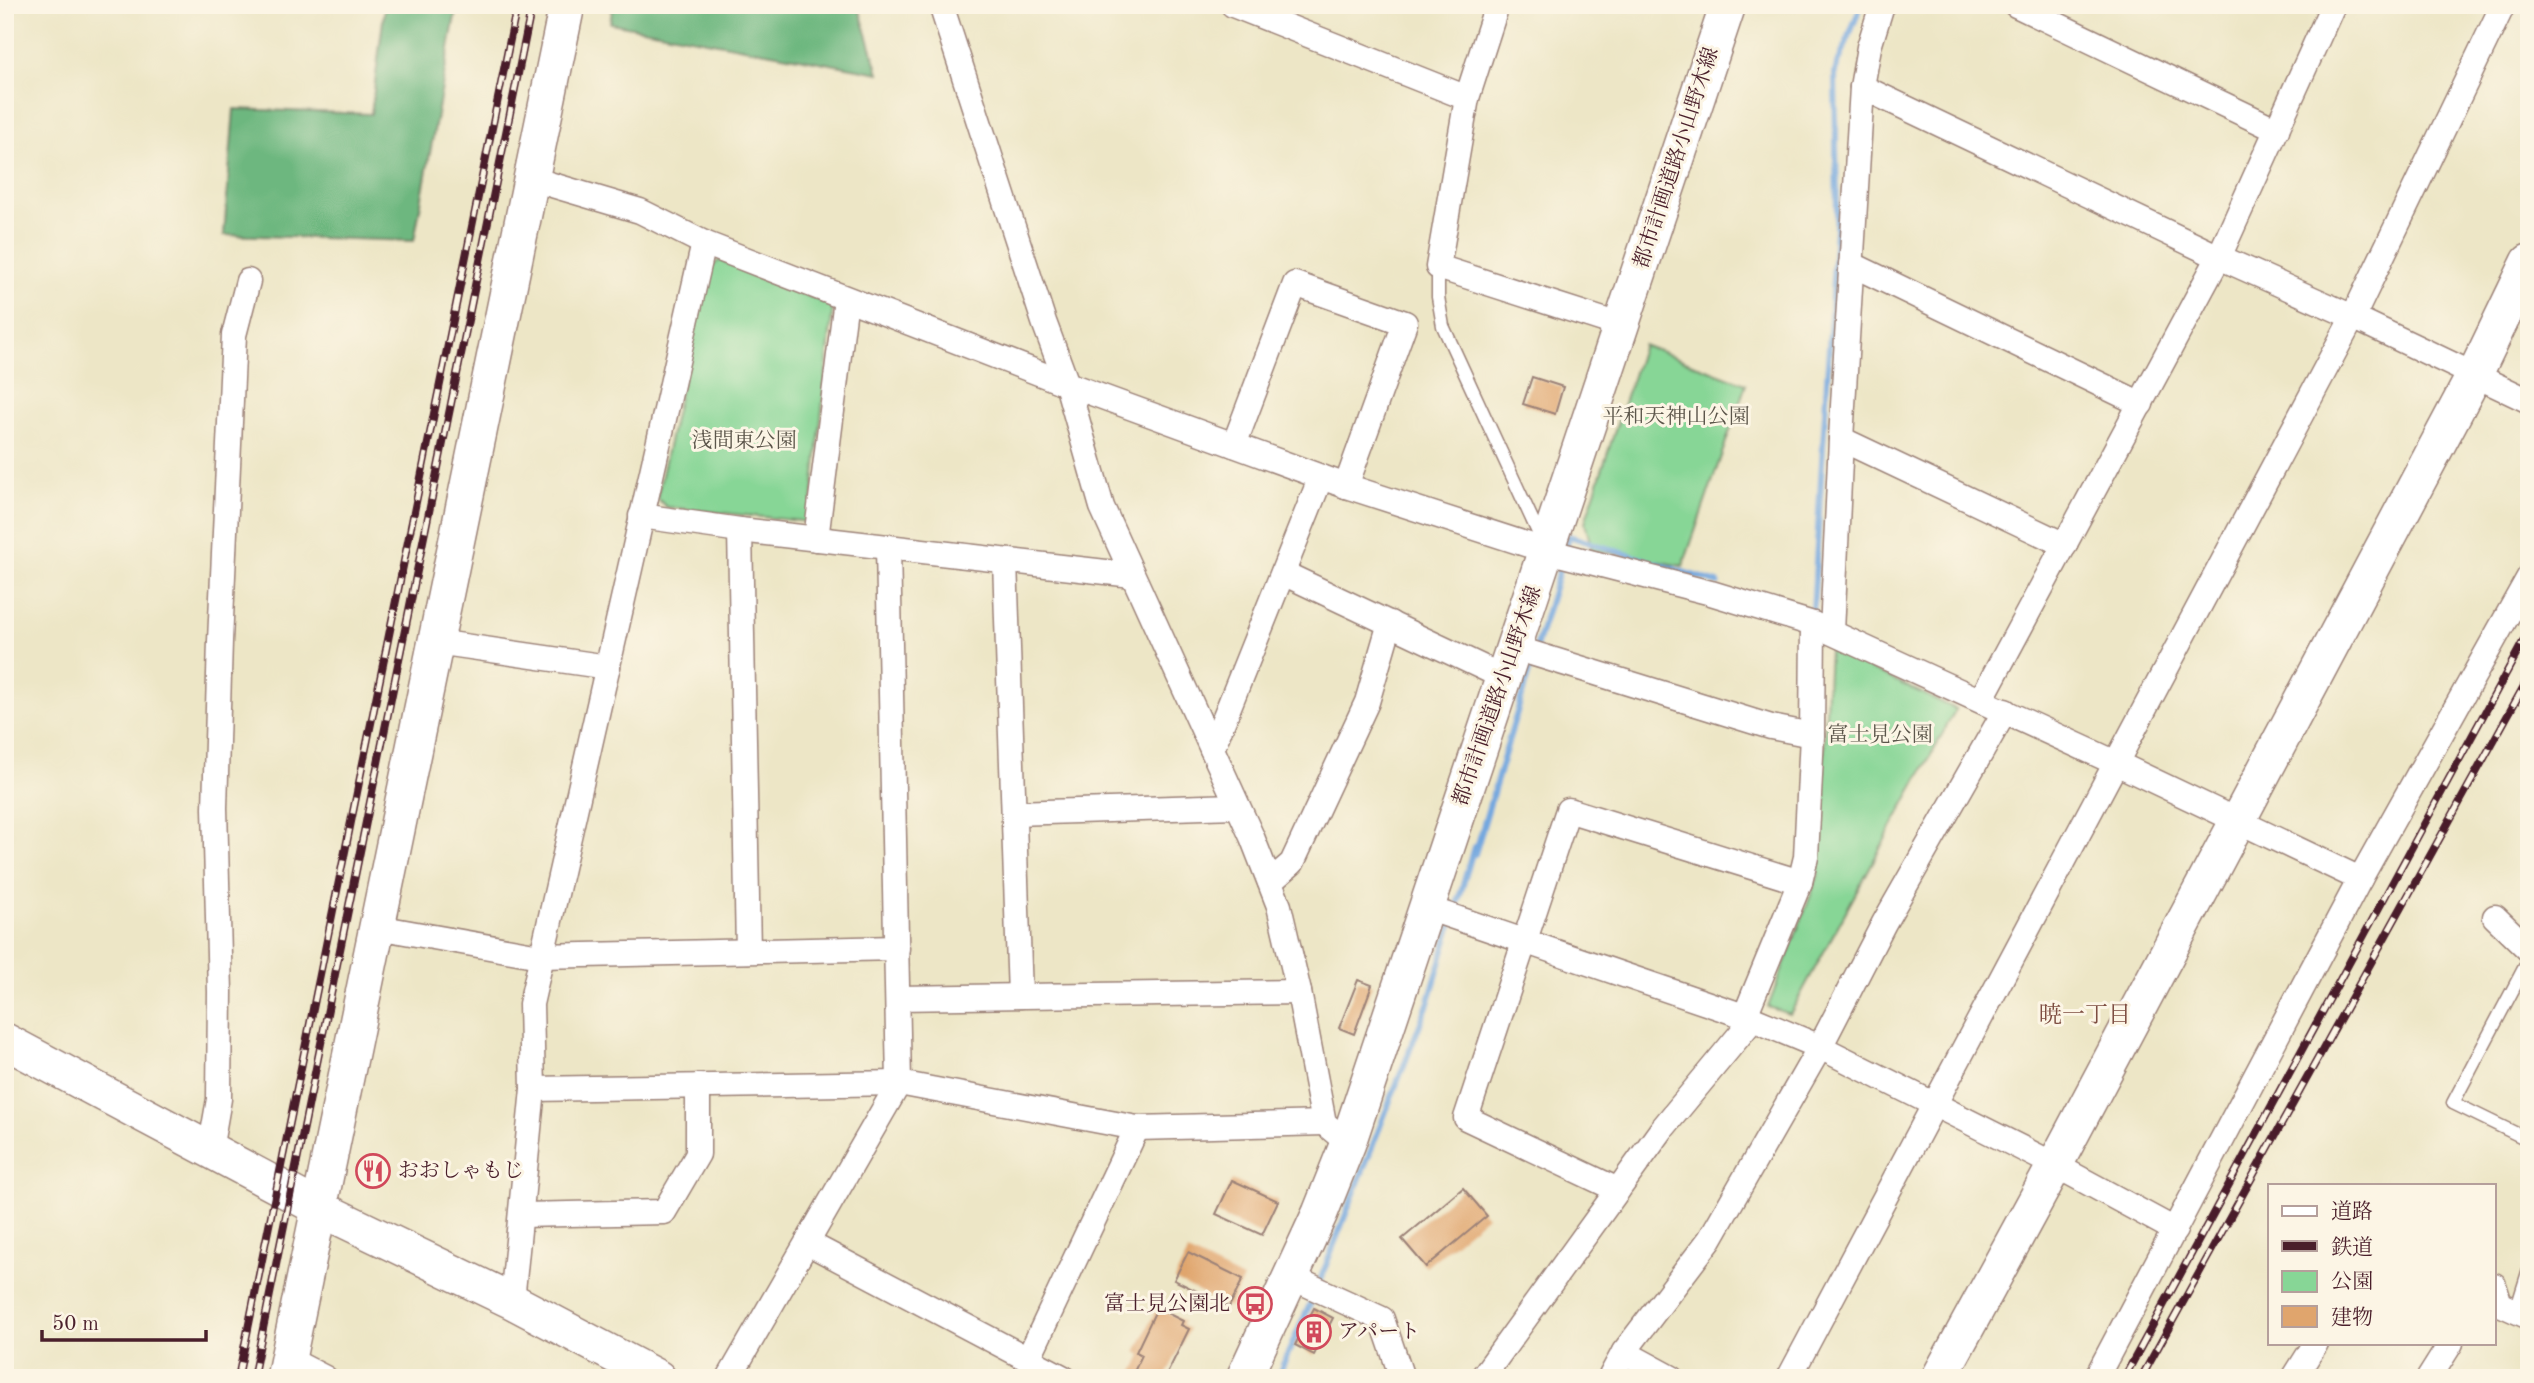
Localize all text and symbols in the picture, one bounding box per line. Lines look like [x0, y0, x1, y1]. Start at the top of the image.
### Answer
street label: 都市計画道路小山野木線 [1629, 44, 1723, 271]
park label: 平和天神山公園 [1603, 405, 1750, 428]
park label: 浅間東公園 [692, 429, 797, 452]
street label: 都市計画道路小山野木線 [1449, 583, 1546, 809]
park label: 富士見公園 [1828, 723, 1933, 746]
district label: 暁一丁目 [2039, 1002, 2131, 1027]
restaurant icon: おおしゃもじ [354, 1152, 392, 1190]
place label: おおしゃもじ [398, 1160, 524, 1182]
legend [2268, 1184, 2496, 1344]
text: 道路 [2331, 1200, 2373, 1223]
text: 鉄道 [2331, 1236, 2373, 1259]
text: 公園 [2331, 1270, 2373, 1293]
bus stop icon: 富士見公園北 [1236, 1285, 1274, 1323]
place label: 富士見公園北 [1104, 1292, 1230, 1315]
scale bar [42, 1299, 206, 1343]
text: 建物 [2331, 1306, 2373, 1329]
building icon: アパート [1295, 1313, 1333, 1351]
text: 50 m [52, 1314, 99, 1335]
place label: アパート [1338, 1322, 1420, 1343]

